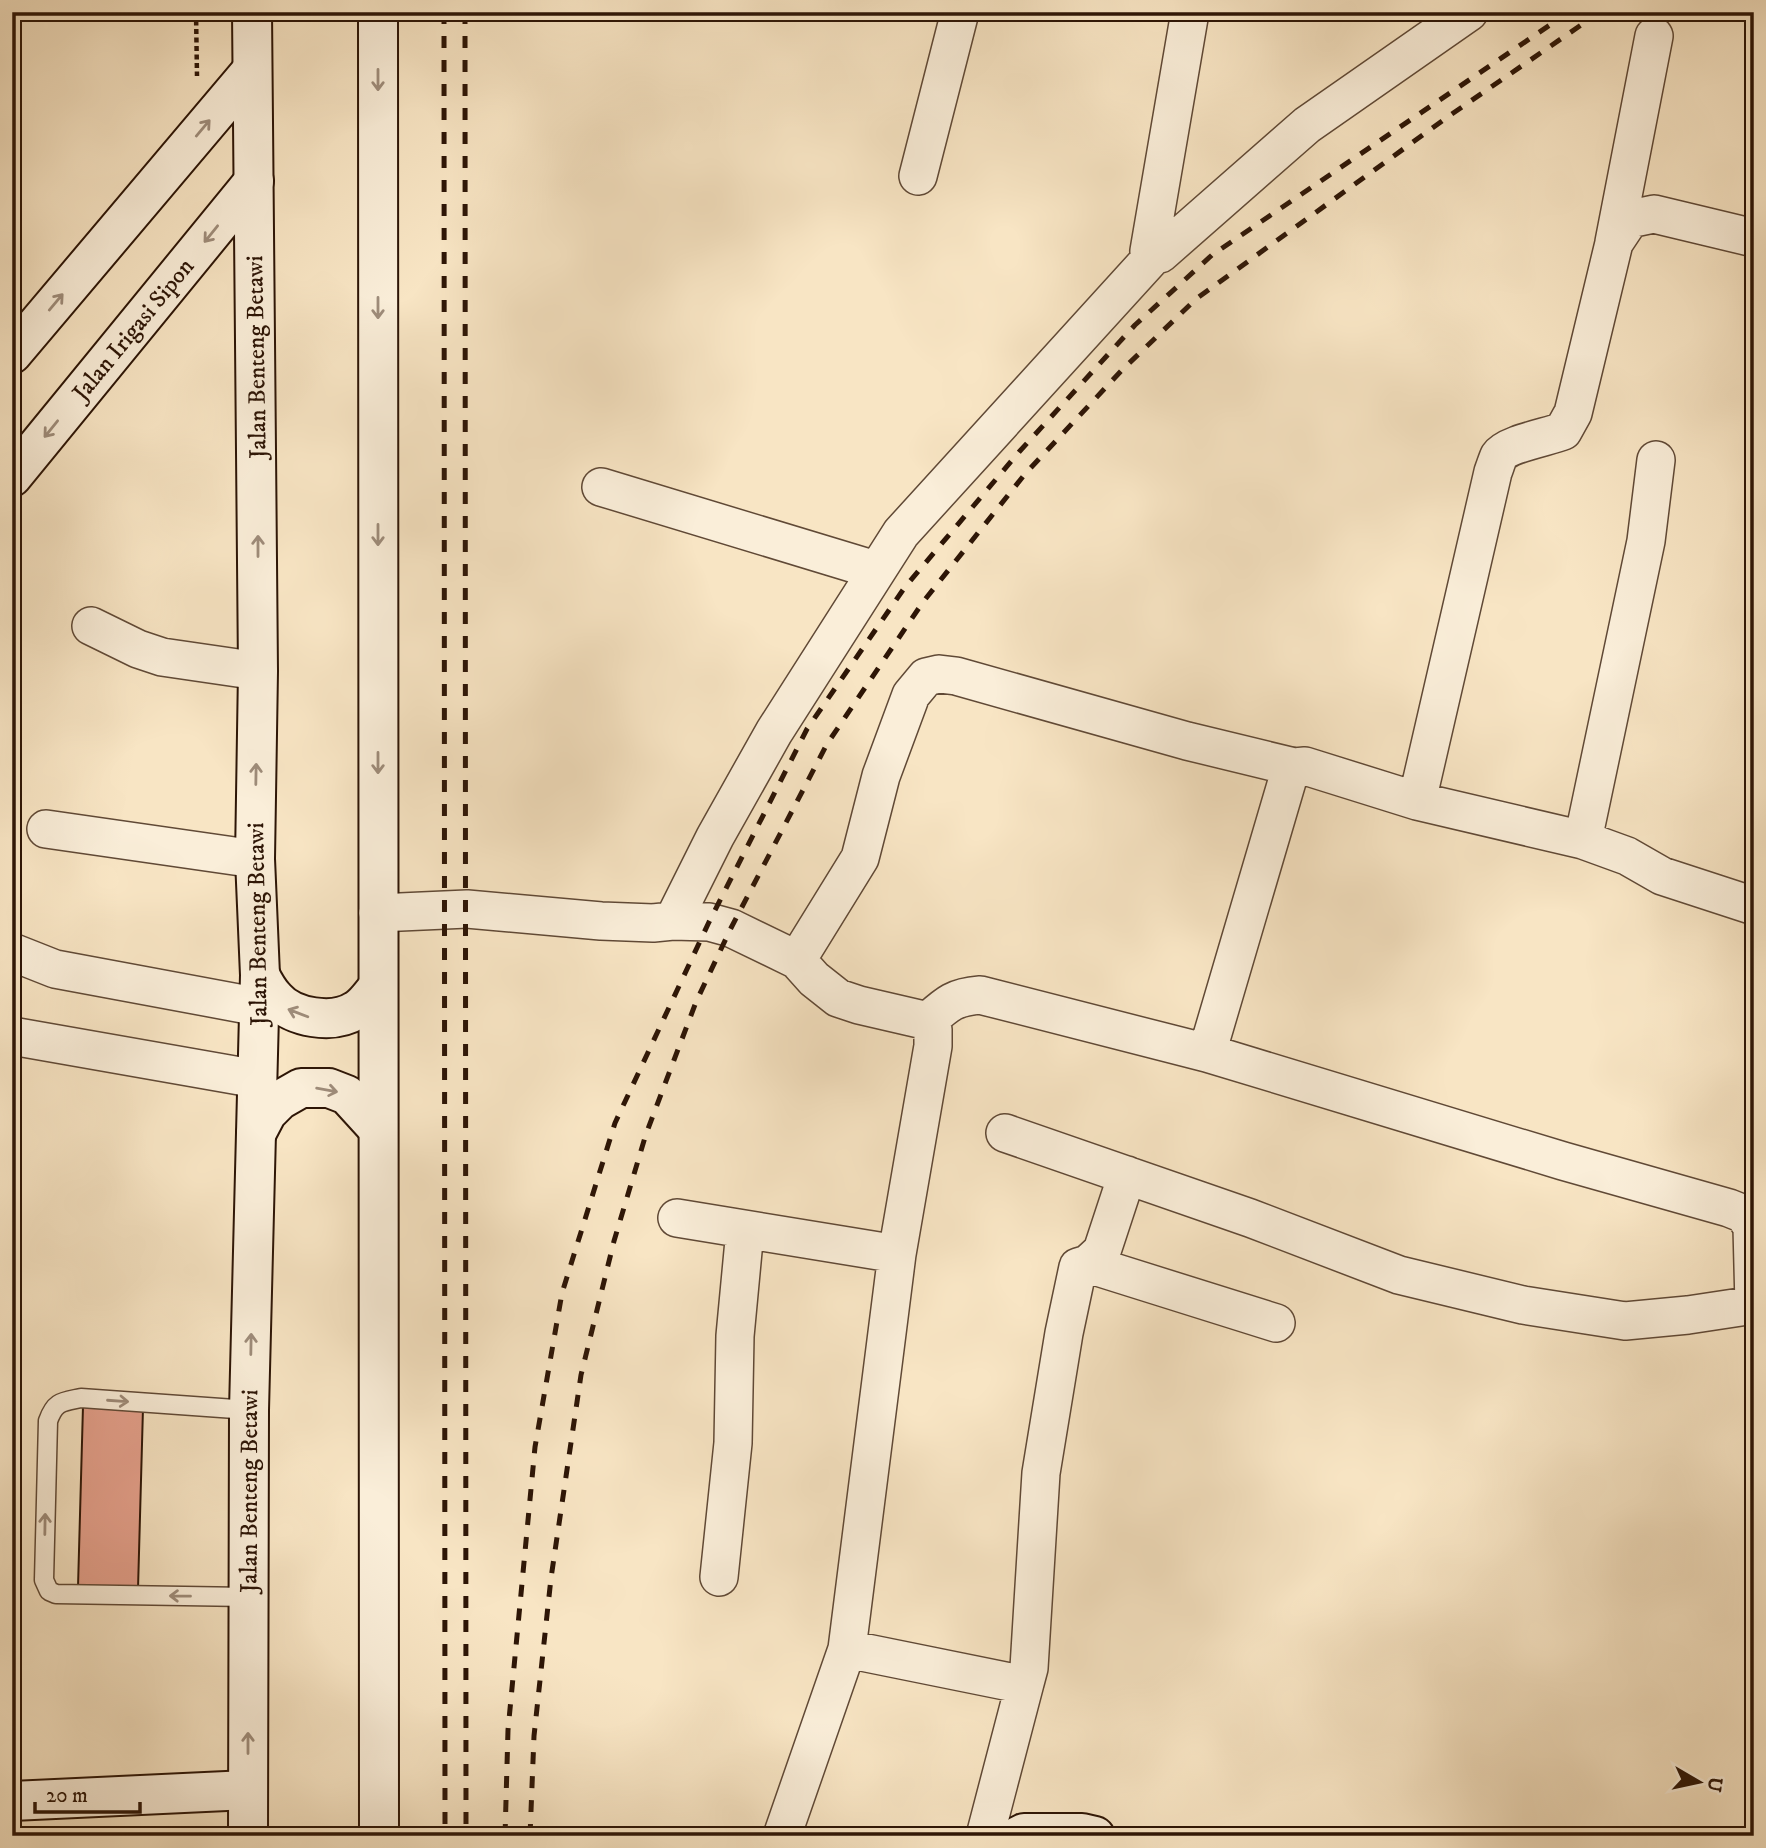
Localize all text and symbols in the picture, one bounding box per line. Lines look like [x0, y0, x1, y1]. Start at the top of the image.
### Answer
one-way arrow [371, 69, 385, 92]
one-way arrow [195, 120, 211, 138]
one-way arrow [203, 225, 219, 243]
street label: Jalan Irigasi Sipon [65, 252, 201, 409]
street label: Jalan Benteng Betawi [240, 255, 274, 461]
one-way arrow [48, 294, 64, 312]
one-way arrow [371, 296, 385, 319]
one-way arrow [44, 420, 59, 438]
one-way arrow [371, 524, 385, 547]
one-way arrow [251, 535, 265, 558]
one-way arrow [371, 751, 385, 774]
one-way arrow [250, 762, 263, 785]
street label: Jalan Benteng Betawi [241, 822, 275, 1028]
one-way arrow [288, 1006, 309, 1018]
one-way arrow [315, 1084, 338, 1097]
one-way arrow [244, 1333, 258, 1356]
street label: Jalan Benteng Betawi [235, 1389, 266, 1595]
one-way arrow [106, 1395, 129, 1408]
one-way arrow [38, 1513, 52, 1536]
one-way arrow [169, 1589, 192, 1603]
one-way arrow [241, 1732, 255, 1755]
north arrow [1664, 1746, 1734, 1816]
scale bar [35, 1771, 140, 1815]
text: U [1702, 1775, 1727, 1794]
text: 20 m [46, 1783, 88, 1809]

